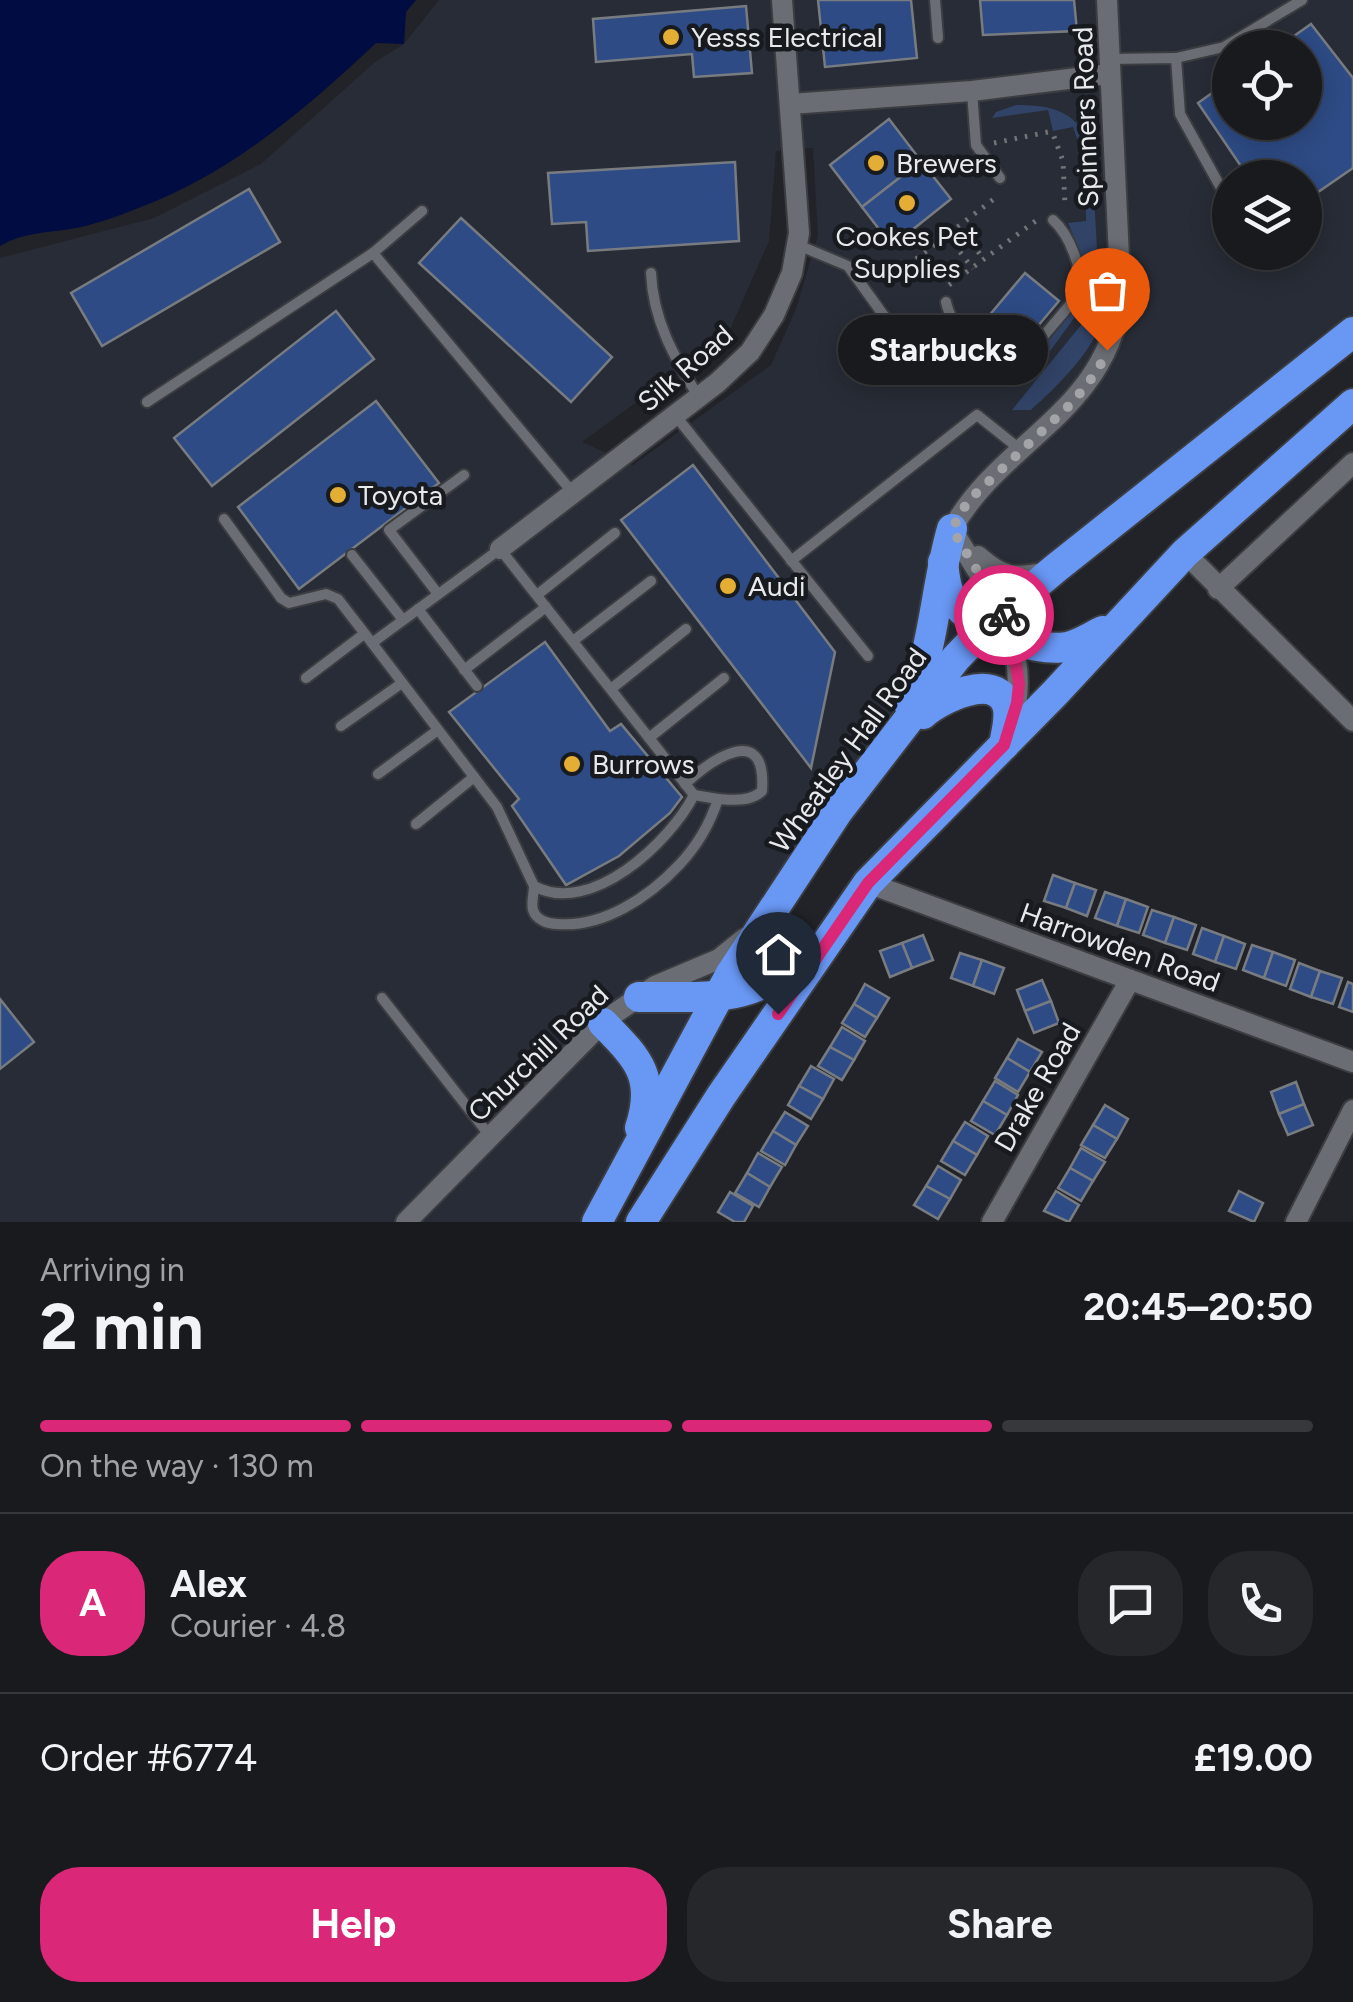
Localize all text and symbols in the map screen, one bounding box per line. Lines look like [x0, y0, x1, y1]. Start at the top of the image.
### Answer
place label: Yesss Electrical [691, 20, 883, 54]
marker: Yesss Electrical [660, 26, 682, 48]
street label: Spinners Road [1065, 26, 1105, 208]
map controls [1212, 30, 1322, 270]
button: locate [1212, 30, 1322, 140]
place label: Brewers [896, 146, 997, 180]
marker: Brewers [865, 152, 887, 174]
button: layers [1212, 160, 1322, 270]
marker: Cookes Pet Supplies [896, 192, 918, 214]
place label: Cookes Pet Supplies [835, 219, 979, 285]
pin [1065, 248, 1150, 351]
icon: bag [1080, 263, 1135, 318]
callout: Starbucks [837, 315, 1047, 385]
street label: Silk Road [631, 318, 739, 418]
text: Starbucks [869, 331, 1017, 369]
place label: Toyota [358, 478, 443, 512]
marker: Toyota [327, 484, 349, 506]
courier [954, 565, 1054, 665]
place label: Audi [748, 569, 805, 603]
marker: Audi [717, 575, 739, 597]
icon: bike [977, 588, 1032, 643]
street label: Wheatley Hall Road [762, 641, 934, 859]
place label: Burrows [592, 747, 695, 781]
marker: Burrows [561, 753, 583, 775]
street label: Harrowden Road [1015, 895, 1225, 999]
pin [736, 912, 821, 1015]
icon: home [751, 927, 806, 982]
street label: Churchill Road [461, 978, 615, 1128]
street label: Drake Road [987, 1017, 1087, 1157]
text: Arriving in [40, 1251, 185, 1289]
text: 20:45–20:50 [1083, 1284, 1313, 1330]
text: 2 min [40, 1287, 204, 1365]
text: On the way · 130 m [40, 1447, 314, 1485]
button: chat [1078, 1551, 1183, 1656]
button: phone [1208, 1551, 1313, 1656]
text: Alex [170, 1561, 247, 1607]
text: A [79, 1580, 106, 1626]
text: Courier · 4.8 [170, 1607, 346, 1645]
text: Order #6774 [40, 1735, 257, 1781]
text: £19.00 [1194, 1735, 1313, 1781]
button: Help [40, 1867, 667, 1982]
button: Share [687, 1867, 1313, 1982]

